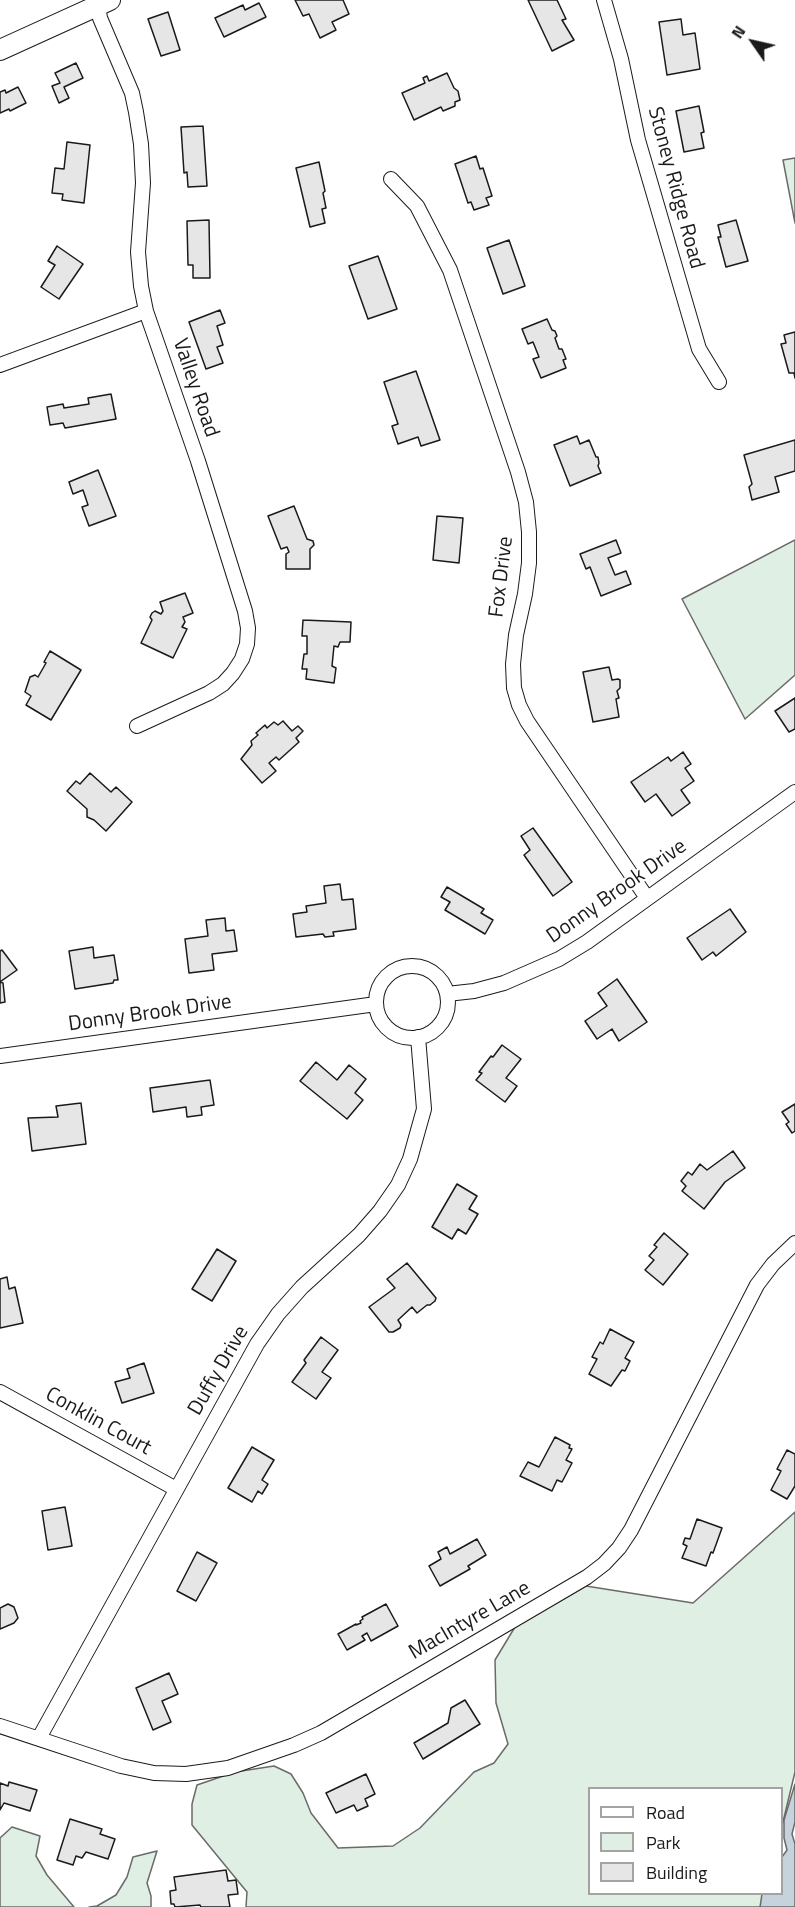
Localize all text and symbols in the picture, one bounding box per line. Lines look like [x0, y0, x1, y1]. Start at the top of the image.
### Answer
north arrow [723, 12, 783, 72]
text: N [725, 21, 751, 43]
street label: Stoney Ridge Road [641, 104, 709, 272]
street label: Valley Road [166, 335, 224, 441]
street label: Fox Drive [485, 535, 519, 619]
street label: Donny Brook Drive [542, 834, 692, 950]
street label: Donny Brook Drive [67, 990, 233, 1038]
street label: Duffy Drive [183, 1322, 255, 1420]
street label: Conklin Court [41, 1383, 155, 1461]
street label: MacIntyre Lane [405, 1576, 535, 1666]
legend [588, 1787, 783, 1895]
text: Road [646, 1799, 685, 1826]
text: Park [646, 1829, 680, 1856]
text: Building [646, 1859, 707, 1886]

